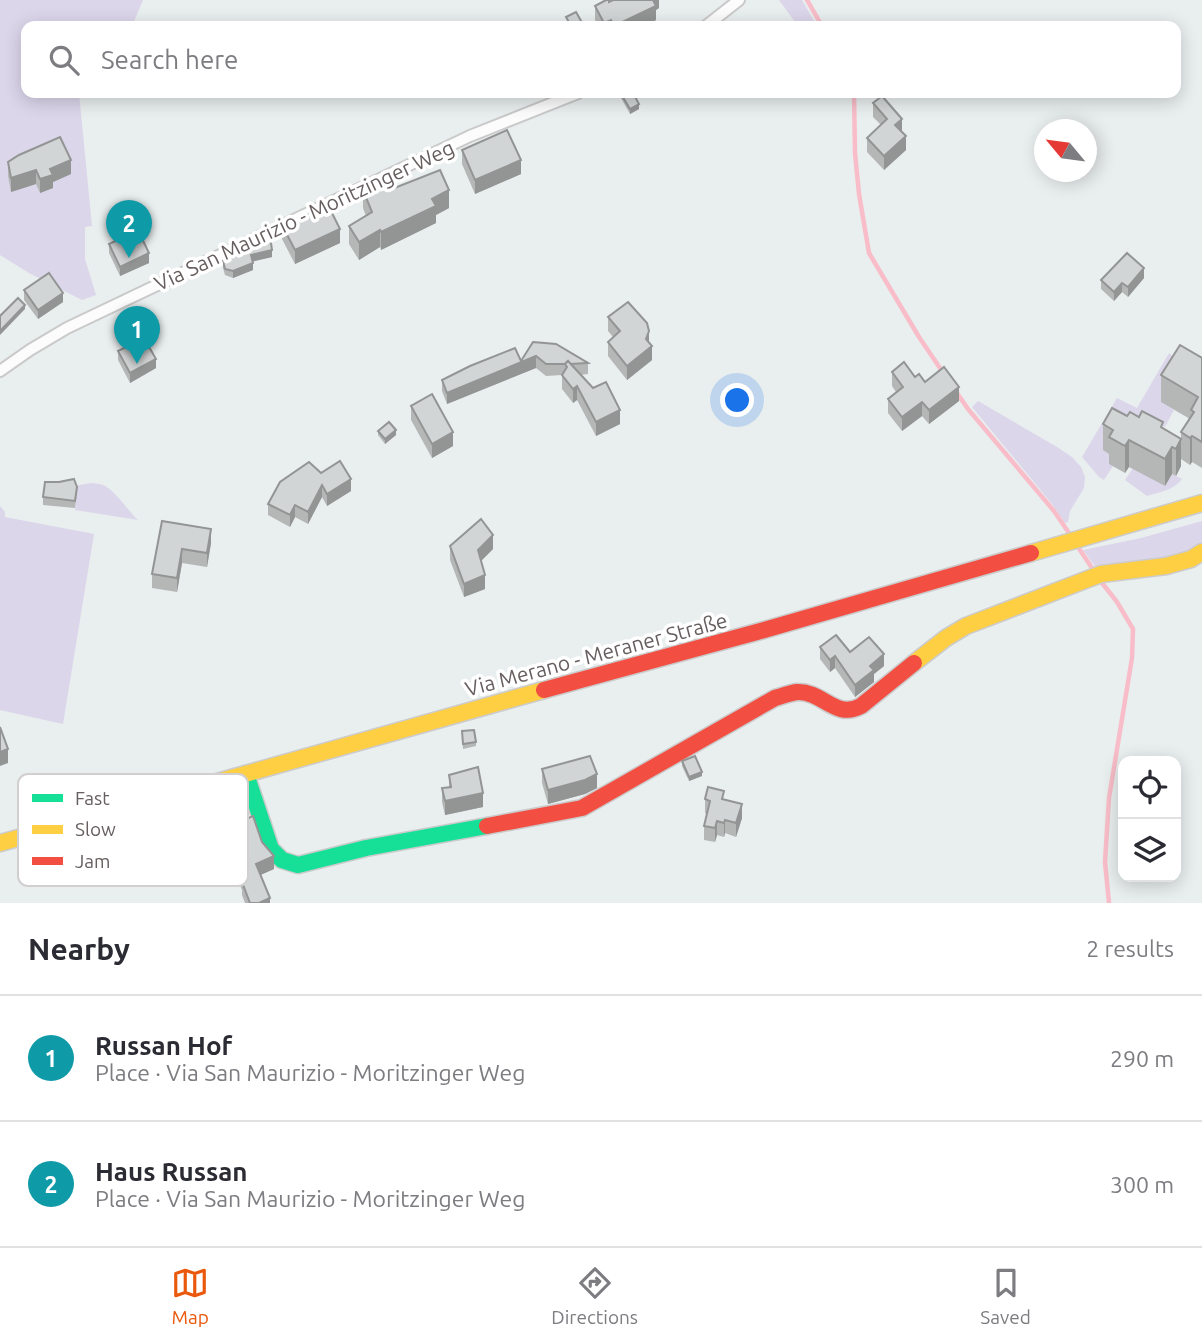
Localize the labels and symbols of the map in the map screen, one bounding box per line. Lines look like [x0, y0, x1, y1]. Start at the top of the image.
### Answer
north arrow [1034, 119, 1097, 182]
street label: Via San Maurizio - Moritzinger Weg [150, 135, 458, 295]
pin: 2 [106, 200, 152, 258]
pin: 1 [114, 306, 160, 364]
your location [720, 383, 754, 417]
street label: Via Merano - Meraner Straße [462, 607, 730, 701]
legend [18, 774, 248, 886]
text: Fast [75, 787, 110, 809]
text: Slow [75, 818, 116, 840]
text: Jam [75, 850, 111, 872]

